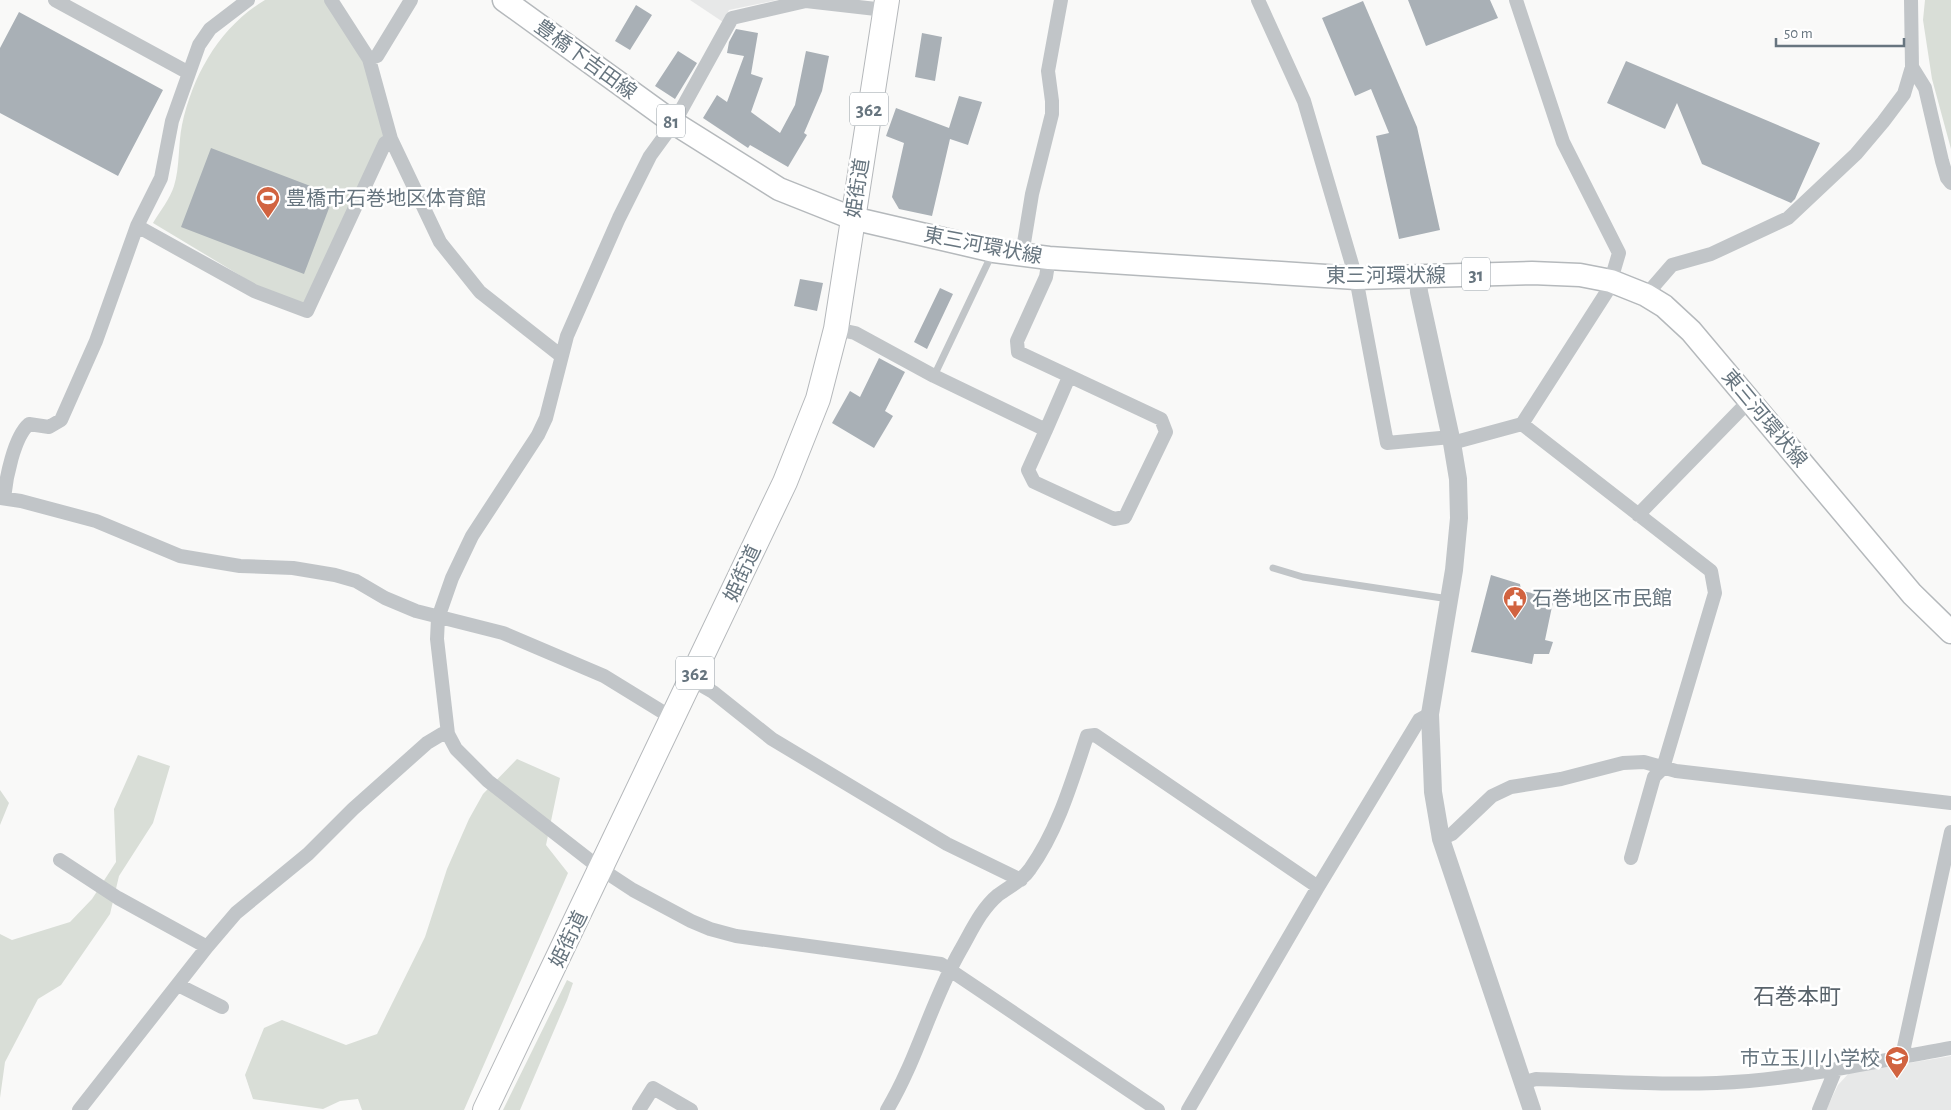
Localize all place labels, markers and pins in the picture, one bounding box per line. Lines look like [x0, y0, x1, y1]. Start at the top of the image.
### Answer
sports icon: 豊橋市石巻地区体育館 [255, 185, 281, 219]
place label: 豊橋市石巻地区体育館 [286, 188, 486, 209]
public building icon: 石巻地区市民館 [1502, 585, 1528, 619]
place label: 石巻地区市民館 [1532, 588, 1672, 609]
school or university icon: 市立玉川小学校 [1884, 1045, 1910, 1079]
place label: 市立玉川小学校 [1740, 1048, 1880, 1069]

